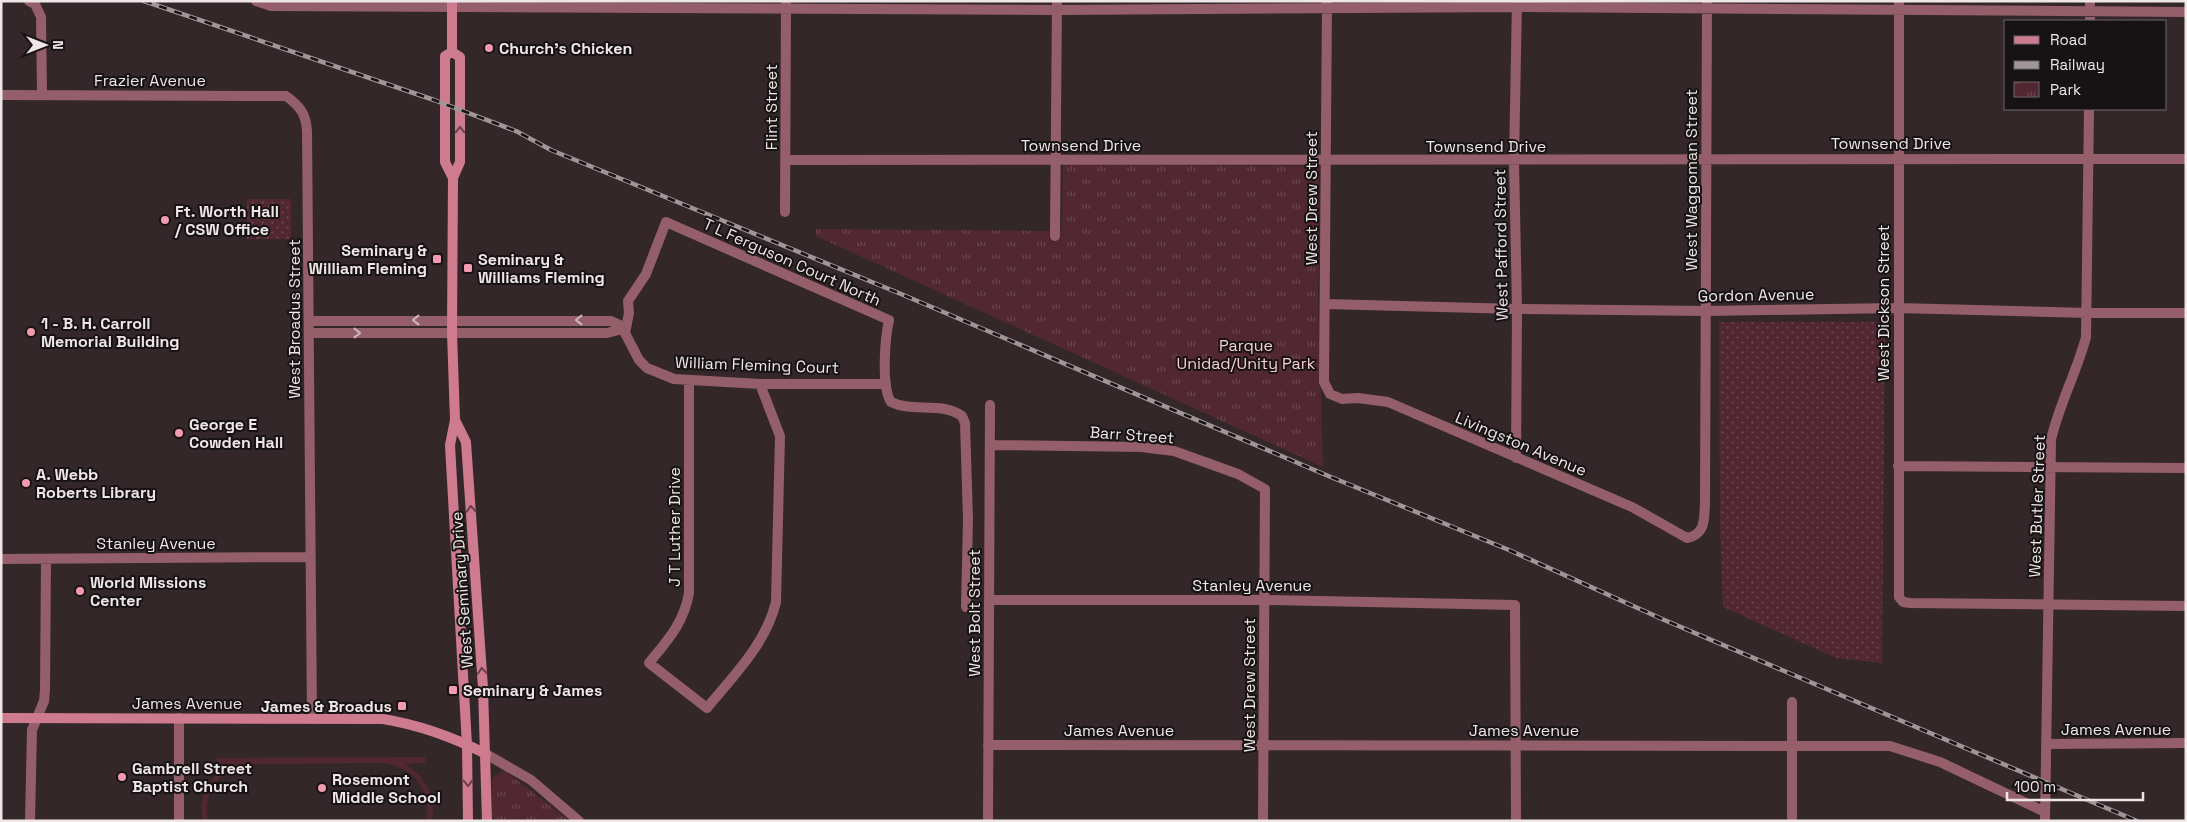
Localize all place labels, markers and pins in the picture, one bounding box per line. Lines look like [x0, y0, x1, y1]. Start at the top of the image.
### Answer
place label: Church's Chicken [499, 38, 632, 59]
marker: Church's Chicken [483, 42, 495, 54]
place label: Ft. Worth Hall / CSW Office [174, 201, 279, 240]
marker: Ft. Worth Hall / CSW Office [159, 214, 171, 226]
place label: Seminary & William Fleming [309, 240, 428, 279]
place label: Seminary & Williams Fleming [478, 249, 605, 288]
marker: Seminary & William Fleming [431, 253, 443, 265]
marker: Seminary & Williams Fleming [462, 262, 474, 274]
place label: 1 - B. H. Carroll Memorial Building [41, 313, 179, 352]
marker: 1 - B. H. Carroll Memorial Building [25, 326, 37, 338]
place label: George E Cowden Hall [189, 414, 283, 453]
marker: George E Cowden Hall [173, 427, 185, 439]
place label: A. Webb Roberts Library [36, 464, 156, 503]
marker: A. Webb Roberts Library [20, 477, 32, 489]
place label: World Missions Center [90, 572, 206, 611]
marker: World Missions Center [74, 585, 86, 597]
place label: Seminary & James [463, 680, 602, 701]
marker: Seminary & James [447, 684, 459, 696]
place label: James & Broadus [261, 696, 392, 717]
marker: James & Broadus [396, 700, 408, 712]
place label: Gambrell Street Baptist Church [132, 758, 252, 797]
place label: Rosemont Middle School [332, 769, 441, 808]
marker: Gambrell Street Baptist Church [116, 771, 128, 783]
marker: Rosemont Middle School [316, 782, 328, 794]

